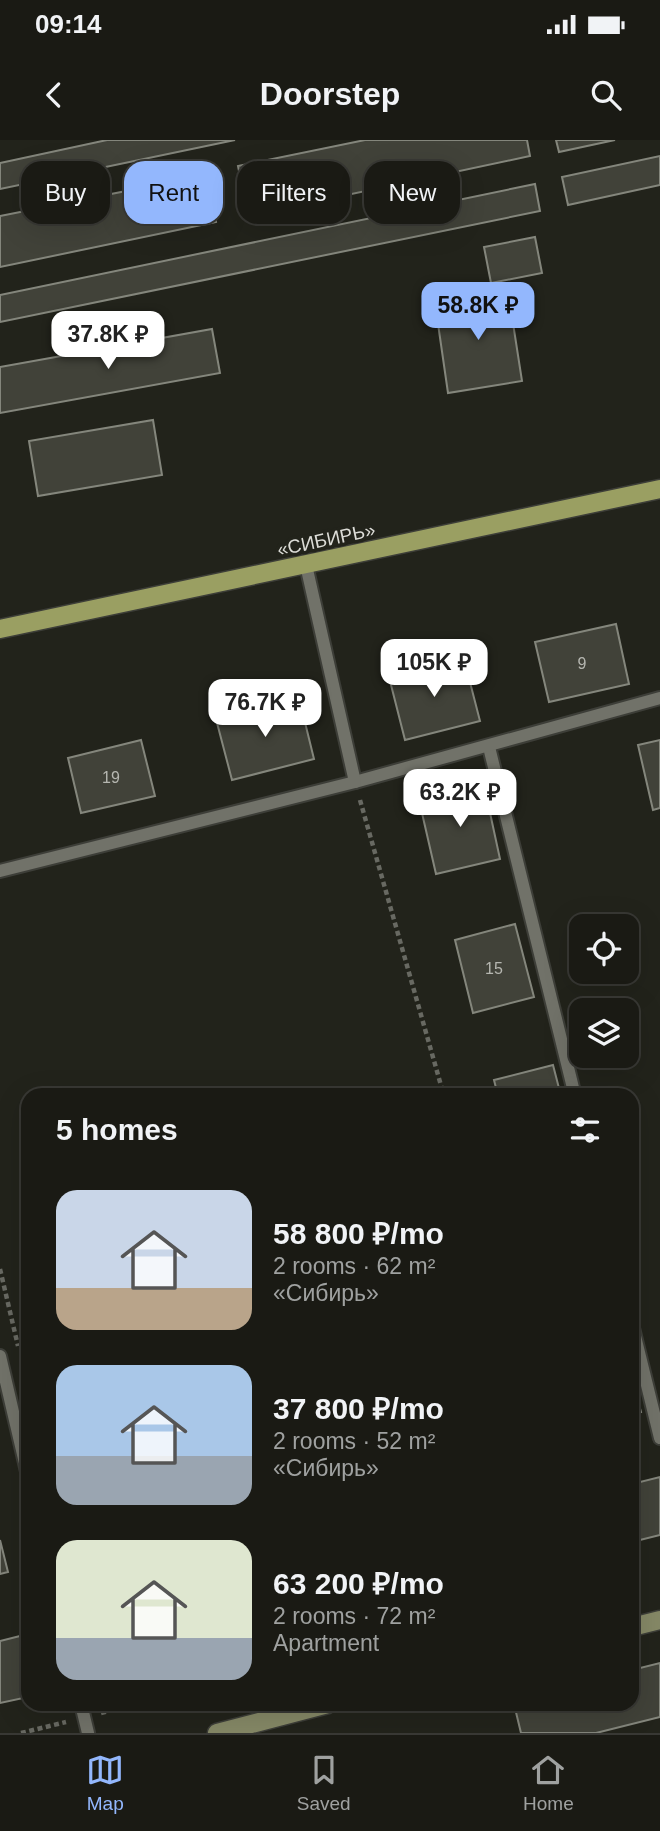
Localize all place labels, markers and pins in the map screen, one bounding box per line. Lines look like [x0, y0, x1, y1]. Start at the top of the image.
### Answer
pin: 58.8K ₽ [413, 282, 543, 342]
pin: 37.8K ₽ [43, 312, 173, 371]
pin: 105K ₽ [377, 640, 491, 699]
pin: 76.7K ₽ [200, 680, 330, 739]
pin: 63.2K ₽ [395, 770, 525, 829]

